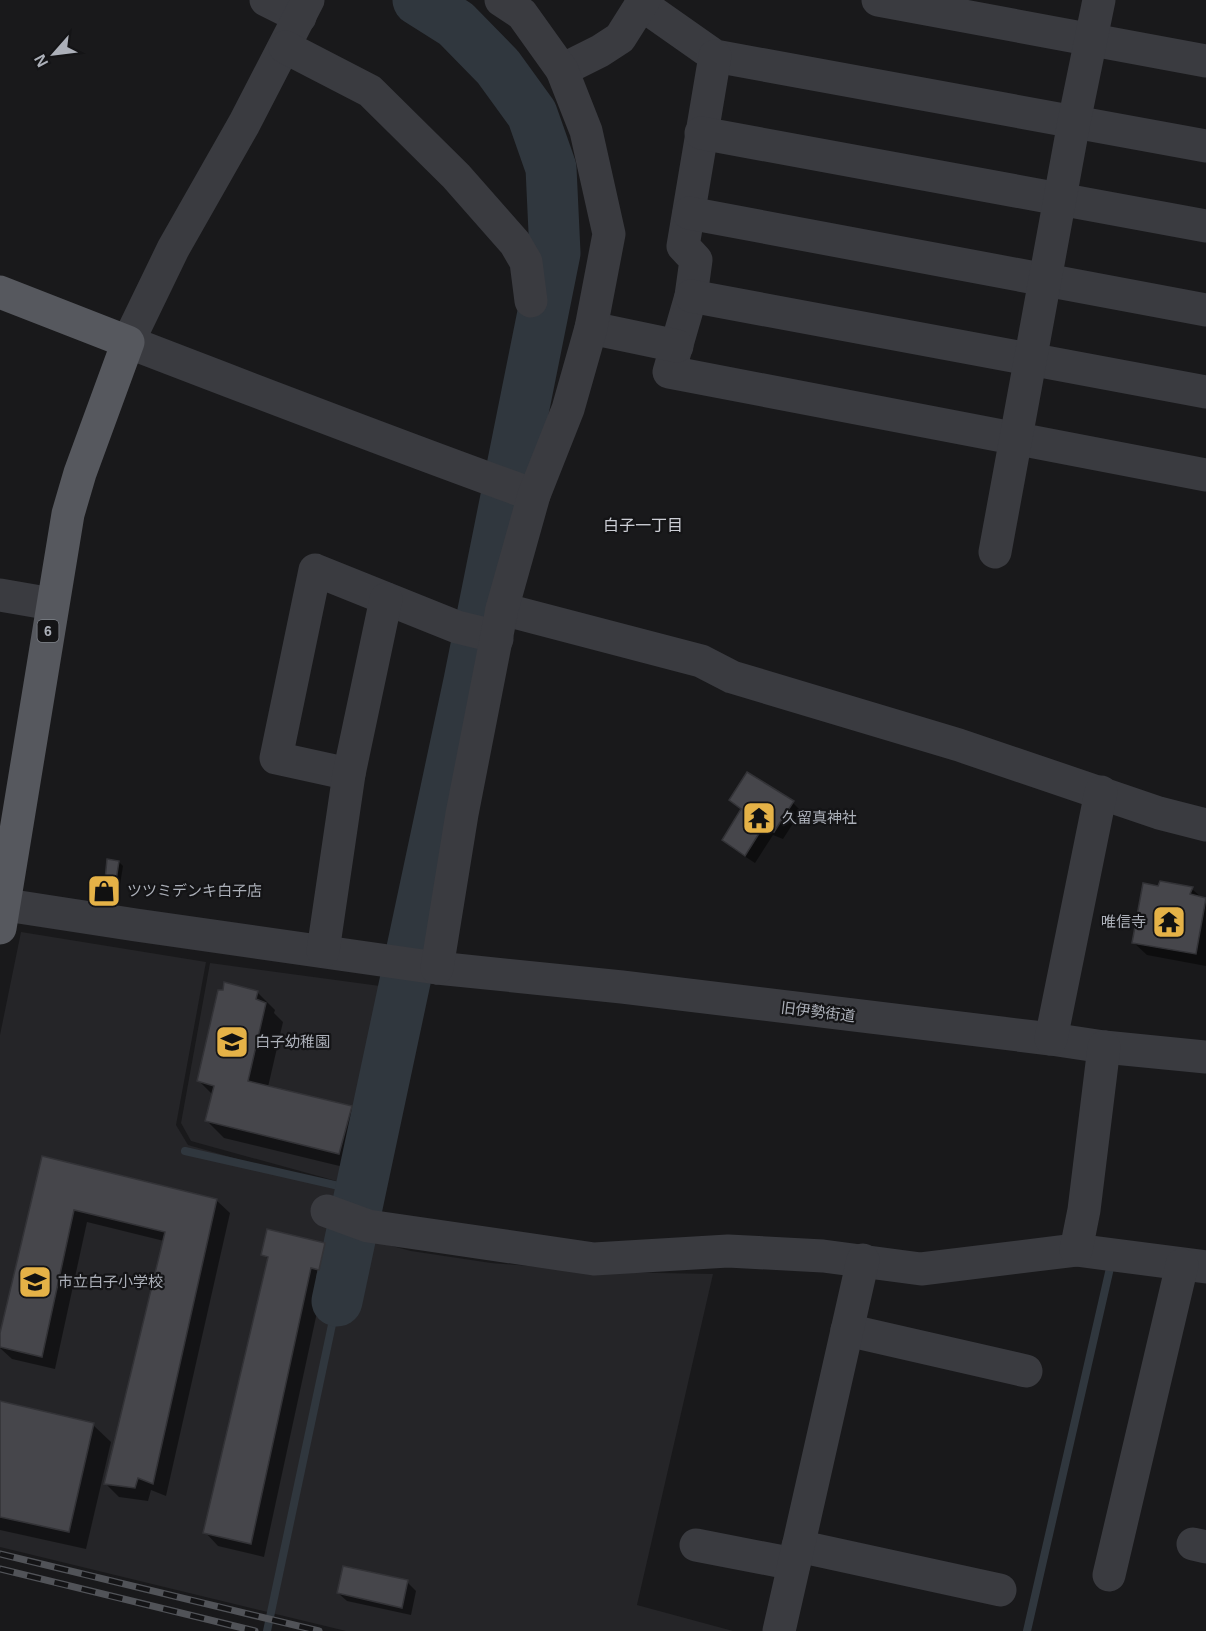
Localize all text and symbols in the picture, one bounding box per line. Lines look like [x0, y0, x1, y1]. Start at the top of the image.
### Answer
north arrow [24, 24, 84, 84]
text: N [31, 52, 51, 70]
district label: 白子一丁目 [603, 517, 683, 534]
road number: 6 [38, 620, 58, 642]
temple icon: 久留真神社 [741, 800, 777, 836]
place label: 久留真神社 [782, 809, 857, 826]
shop icon: ツツミデンキ白子店 [86, 873, 122, 909]
place label: ツツミデンキ白子店 [127, 882, 262, 899]
temple icon: 唯信寺 [1151, 904, 1187, 940]
place label: 唯信寺 [1101, 913, 1146, 930]
street label: 旧伊勢街道 [780, 998, 856, 1025]
school or university icon: 白子幼稚園 [214, 1024, 250, 1060]
place label: 白子幼稚園 [255, 1033, 330, 1050]
school or university icon: 市立白子小学校 [17, 1264, 53, 1300]
place label: 市立白子小学校 [58, 1273, 163, 1290]

